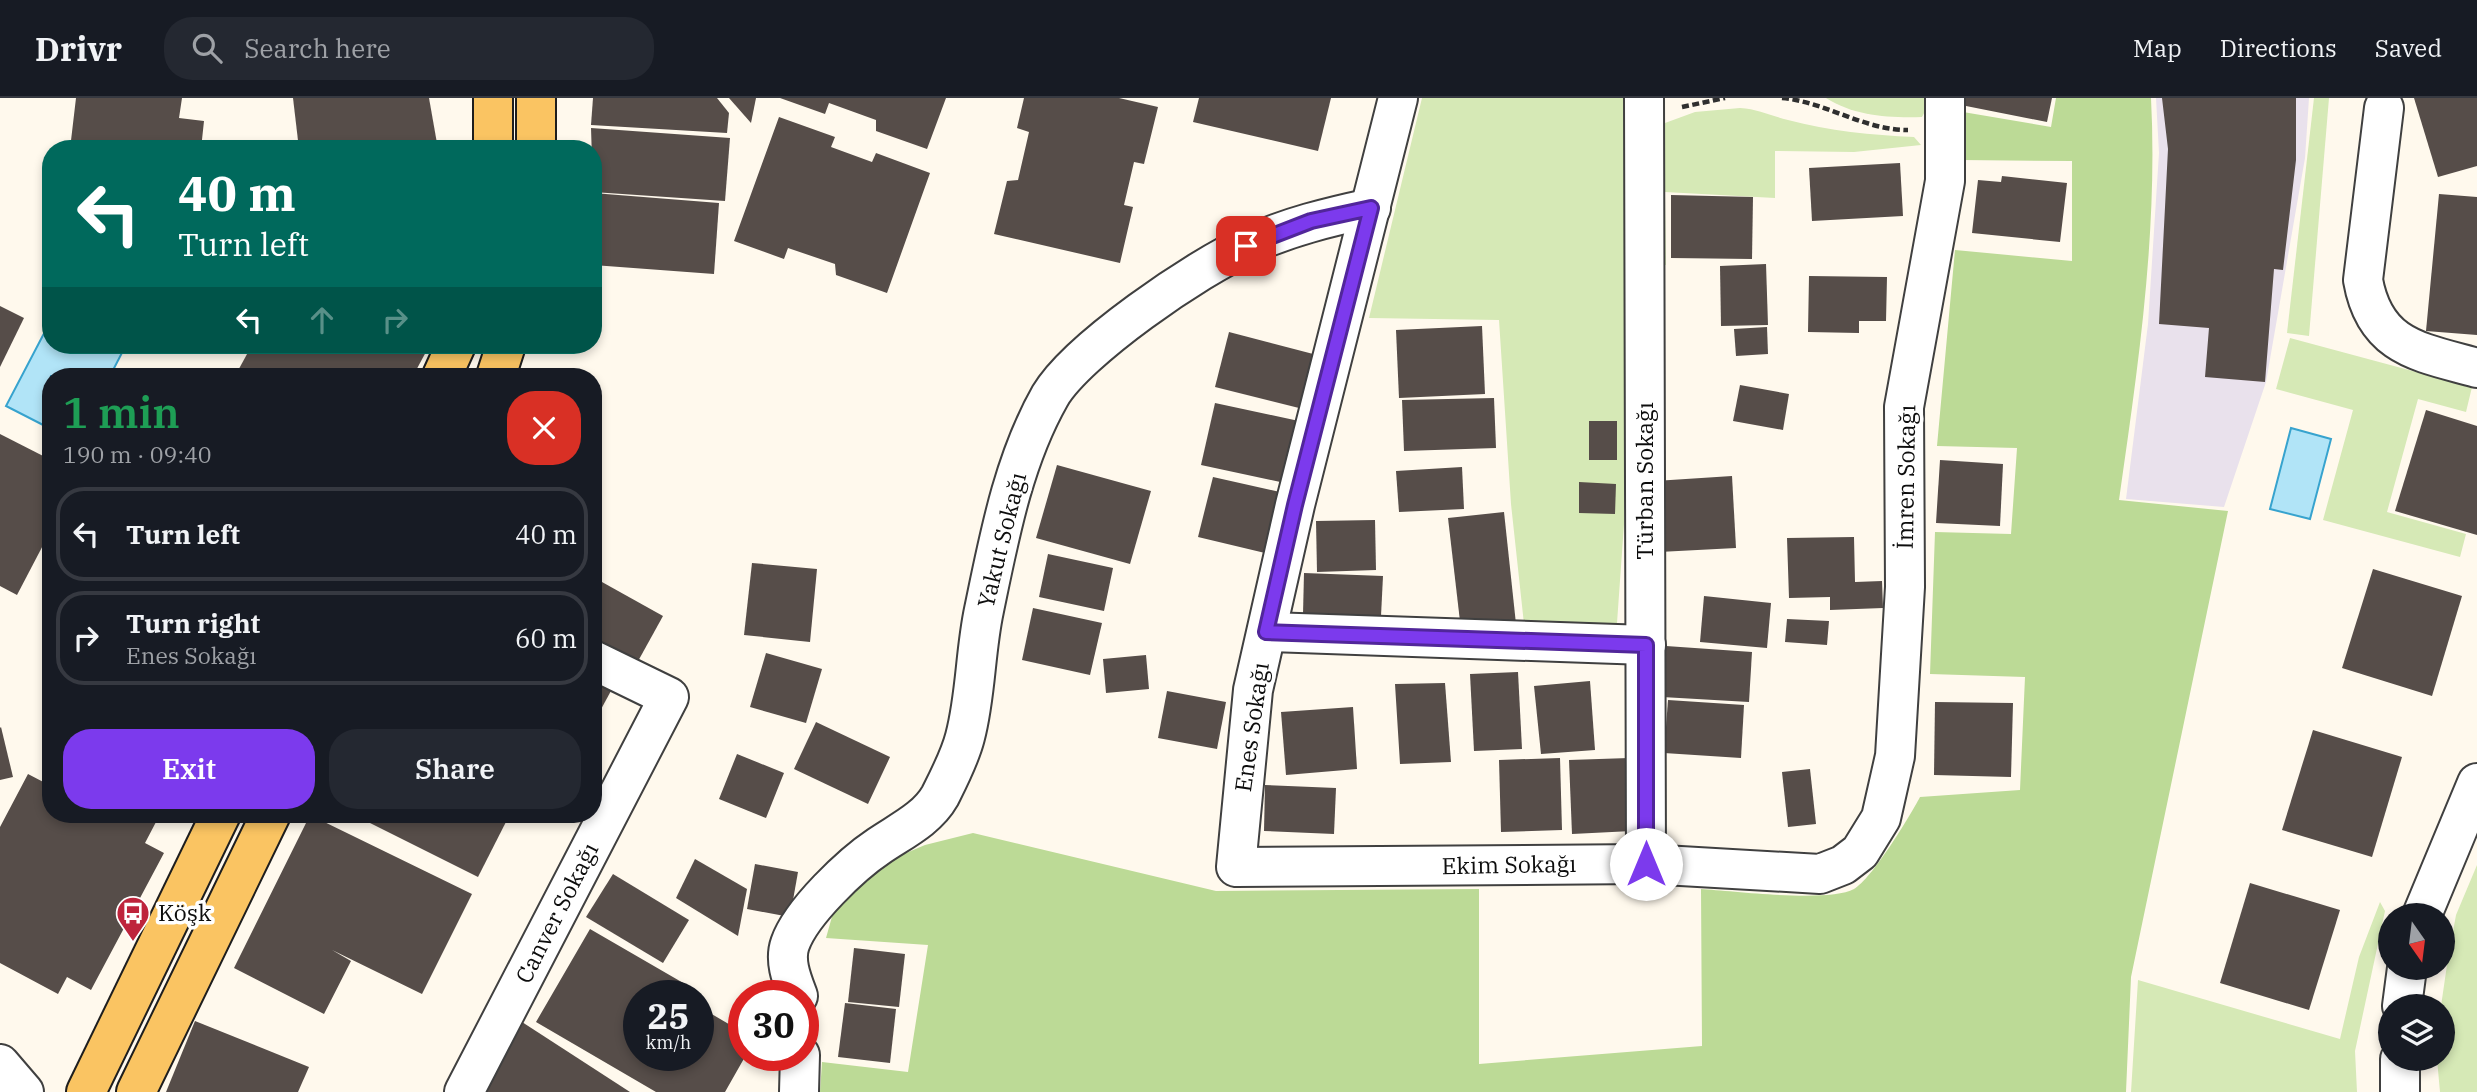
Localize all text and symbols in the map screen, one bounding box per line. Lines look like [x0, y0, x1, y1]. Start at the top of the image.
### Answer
search box [164, 17, 654, 80]
text: Drivr [35, 27, 122, 70]
icon: search [188, 29, 226, 67]
text: Search here [244, 31, 391, 65]
text: Map [2133, 32, 2182, 64]
text: Directions [2220, 32, 2337, 64]
text: Saved [2375, 32, 2442, 64]
text: 40 m [178, 161, 296, 224]
icon: left [63, 168, 154, 259]
pin [1216, 216, 1276, 276]
text: Turn left [178, 223, 309, 265]
icon: arrive [1227, 227, 1265, 265]
icon: left [230, 301, 268, 339]
icon: ahead [303, 301, 341, 339]
icon: right [376, 301, 414, 339]
text: 1 min [63, 385, 180, 440]
button: close [507, 391, 581, 465]
street label: Türban Sokağı [1629, 402, 1659, 560]
street label: İmren Sokağı [1889, 404, 1921, 550]
text: 190 m · 09:40 [63, 439, 212, 469]
street label: Yakut Sokağı [970, 469, 1032, 611]
icon: left [67, 515, 105, 553]
text: Turn left [126, 517, 240, 551]
text: 40 m [515, 517, 577, 551]
text: Turn right [126, 606, 260, 640]
icon: right [67, 619, 105, 657]
text: 60 m [515, 621, 577, 655]
text: Enes Sokağı [126, 640, 257, 670]
street label: Enes Sokağı [1227, 660, 1275, 794]
button: Exit [63, 729, 315, 809]
button: Share [329, 729, 581, 809]
position arrow [1609, 827, 1683, 901]
street label: Canver Sokağı [508, 837, 604, 988]
street label: Ekim Sokağı [1441, 848, 1577, 880]
bus stop icon: Köşk [114, 894, 152, 943]
place label: Köşk [158, 897, 212, 927]
north arrow [2378, 903, 2455, 980]
map controls [2378, 903, 2455, 1071]
speed limit sign: 30 [728, 980, 819, 1071]
text: 25 [647, 993, 690, 1039]
button: layers [2378, 994, 2455, 1071]
text: km/h [646, 1031, 691, 1054]

